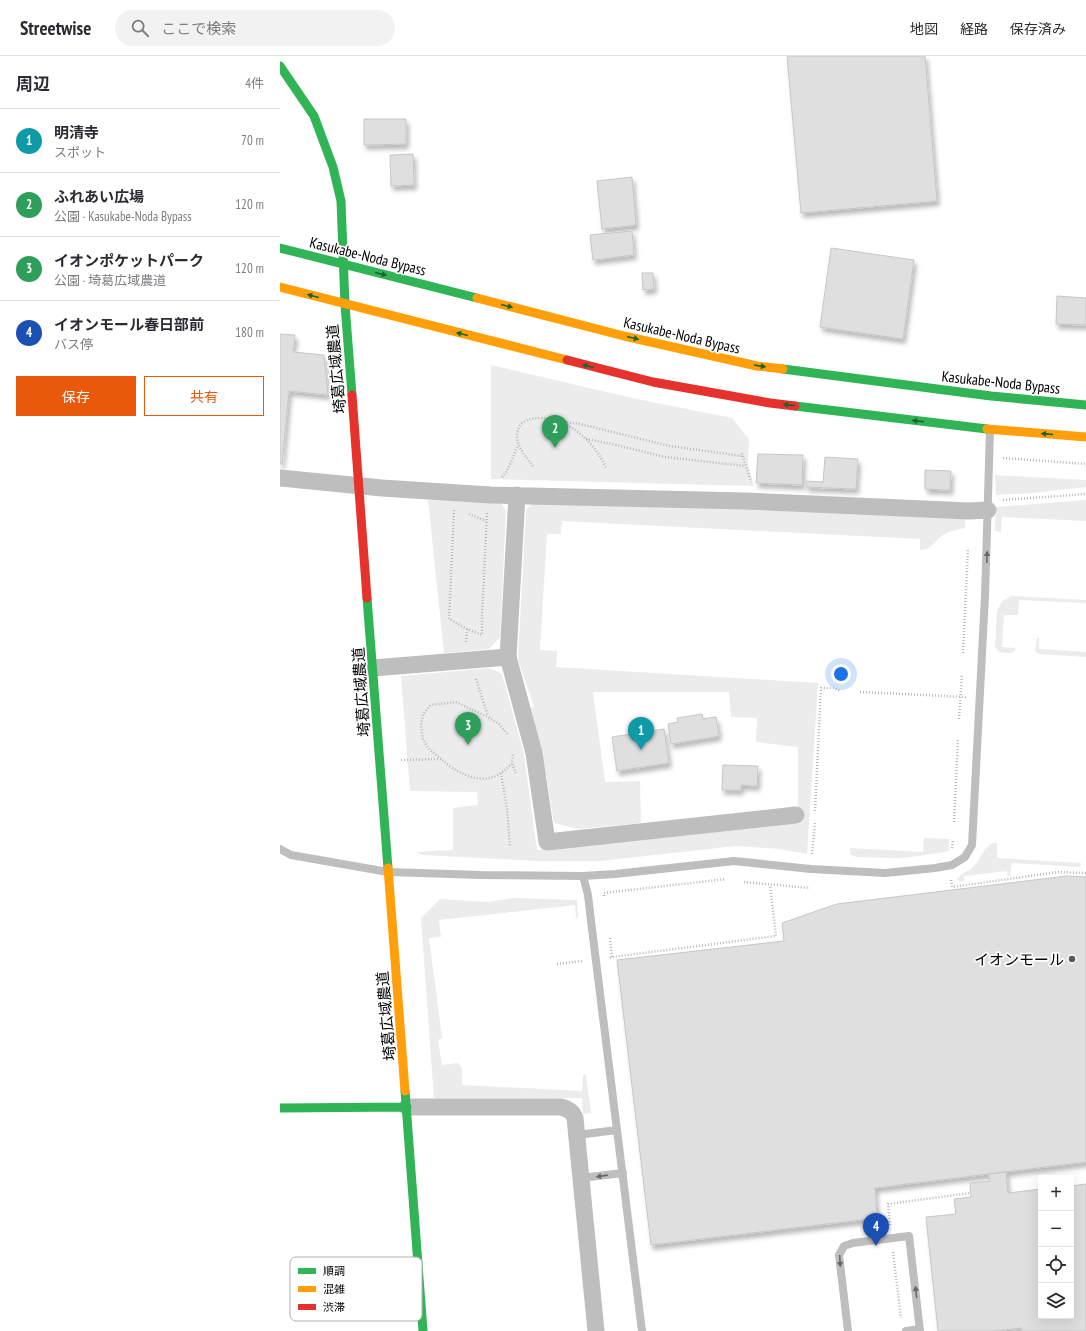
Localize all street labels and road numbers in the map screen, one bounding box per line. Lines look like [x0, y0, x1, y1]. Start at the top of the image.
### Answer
street label: Kasukabe-Noda Bypass [308, 232, 428, 280]
street label: Kasukabe-Noda Bypass [622, 312, 742, 358]
street label: 埼葛広域農道 [323, 323, 349, 415]
street label: Kasukabe-Noda Bypass [941, 366, 1061, 398]
street label: 埼葛広域農道 [348, 646, 374, 738]
street label: 埼葛広域農道 [373, 970, 399, 1062]

